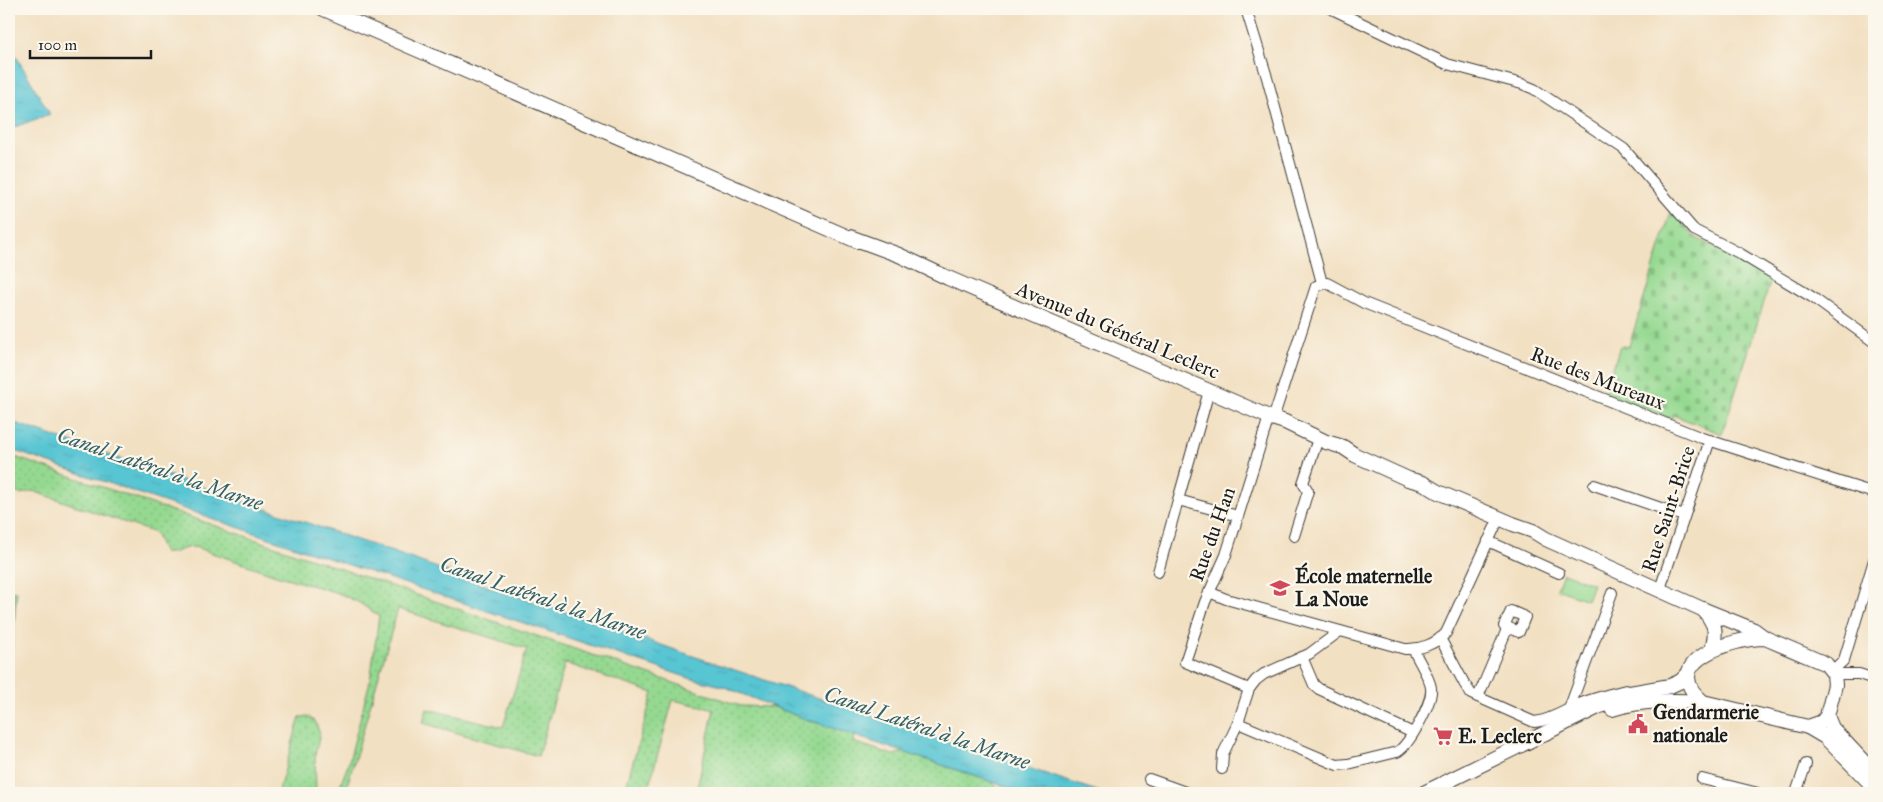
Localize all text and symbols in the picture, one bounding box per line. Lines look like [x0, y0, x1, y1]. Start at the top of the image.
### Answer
scale bar [30, 28, 151, 60]
text: 100 m [38, 36, 78, 54]
street label: Avenue du Général Leclerc [1012, 276, 1223, 384]
street label: Rue des Mureaux [1527, 341, 1669, 415]
water label: Canal Latéral à la Marne [54, 422, 267, 517]
street label: Rue Saint-Brice [1636, 443, 1700, 575]
street label: Rue du Han [1184, 483, 1240, 585]
water label: Canal Latéral à la Marne [437, 551, 650, 646]
place label: École maternelle La Noue [1295, 562, 1433, 611]
school or university icon: École maternelle La Noue [1269, 577, 1291, 599]
water label: Canal Latéral à la Marne [821, 681, 1034, 776]
place label: Gendarmerie nationale [1653, 700, 1760, 747]
public building icon: Gendarmerie nationale [1627, 713, 1649, 735]
place label: E. Leclerc [1458, 724, 1542, 748]
supermarket icon: E. Leclerc [1432, 725, 1454, 747]

